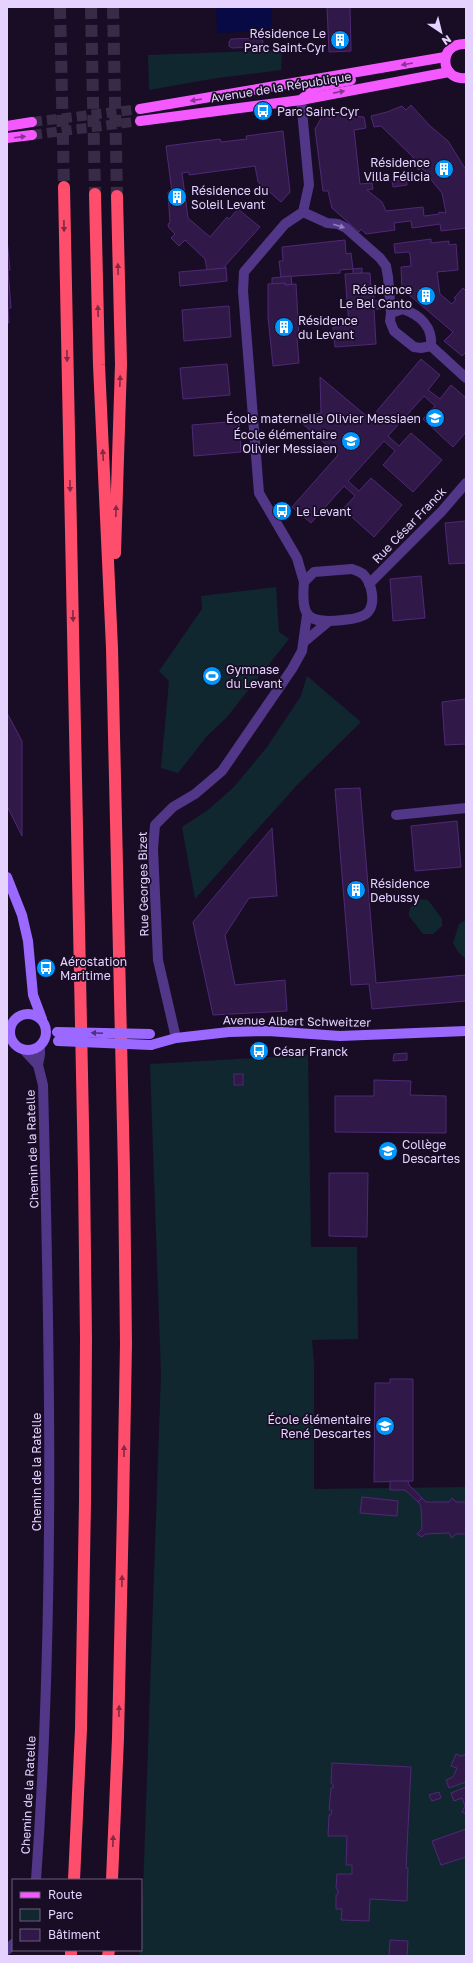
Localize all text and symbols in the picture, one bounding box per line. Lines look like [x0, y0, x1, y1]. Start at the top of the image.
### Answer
north arrow [421, 12, 461, 52]
place label: Résidence Le Parc Saint-Cyr [244, 26, 326, 55]
building icon: Résidence Le Parc Saint-Cyr [329, 29, 351, 51]
text: N [440, 33, 454, 48]
one-way arrow [401, 61, 413, 67]
street label: Avenue de la République [210, 68, 352, 106]
one-way arrow [333, 89, 345, 95]
one-way arrow [190, 97, 202, 103]
bus stop icon: Parc Saint-Cyr [252, 100, 274, 122]
place label: Parc Saint-Cyr [277, 104, 360, 119]
one-way arrow [14, 134, 26, 140]
place label: Résidence Villa Félicia [364, 155, 430, 184]
building icon: Résidence Villa Félicia [433, 158, 455, 180]
place label: Résidence du Soleil Levant [191, 183, 268, 212]
building icon: Résidence du Soleil Levant [166, 186, 188, 208]
one-way arrow [61, 220, 68, 232]
one-way arrow [333, 223, 345, 229]
one-way arrow [115, 263, 122, 275]
place label: Résidence Le Bel Canto [339, 282, 412, 311]
building icon: Résidence Le Bel Canto [415, 285, 437, 307]
one-way arrow [95, 304, 101, 317]
place label: Résidence du Levant [298, 313, 358, 342]
building icon: Résidence du Levant [273, 316, 295, 338]
one-way arrow [64, 350, 70, 363]
one-way arrow [117, 375, 124, 387]
school or university icon: École maternelle Olivier Messiaen [424, 407, 446, 429]
place label: École maternelle Olivier Messiaen [226, 411, 421, 426]
place label: École élémentaire Olivier Messiaen [234, 427, 337, 456]
school or university icon: École élémentaire Olivier Messiaen [340, 430, 362, 452]
one-way arrow [100, 449, 107, 461]
one-way arrow [67, 480, 73, 493]
street label: Rue César Franck [369, 484, 449, 566]
bus stop icon: Le Levant [271, 500, 293, 522]
place label: Le Levant [296, 504, 352, 519]
one-way arrow [113, 505, 120, 517]
one-way arrow [70, 610, 76, 623]
place label: Gymnase du Levant [226, 662, 282, 691]
sports icon: Gymnase du Levant [201, 665, 223, 687]
street label: Rue Georges Bizet [135, 831, 151, 937]
place label: Résidence Debussy [370, 876, 430, 905]
building icon: Résidence Debussy [345, 879, 367, 901]
place label: Aérostation Maritime [60, 954, 127, 983]
bus stop icon: Aérostation Maritime [35, 957, 57, 979]
street label: Avenue Albert Schweitzer [223, 1012, 371, 1030]
one-way arrow [90, 1030, 103, 1036]
bus stop icon: César Franck [248, 1040, 270, 1062]
place label: César Franck [273, 1044, 348, 1059]
street label: Chemin de la Ratelle [22, 1089, 42, 1209]
place label: Collège Descartes [402, 1137, 460, 1166]
school or university icon: Collège Descartes [377, 1140, 399, 1162]
place label: École élémentaire René Descartes [268, 1412, 371, 1441]
street label: Chemin de la Ratelle [29, 1413, 44, 1531]
school or university icon: École élémentaire René Descartes [374, 1415, 396, 1437]
one-way arrow [121, 1444, 127, 1457]
one-way arrow [119, 1574, 125, 1587]
one-way arrow [115, 1705, 122, 1717]
street label: Chemin de la Ratelle [17, 1735, 39, 1855]
one-way arrow [110, 1835, 117, 1847]
legend [12, 1879, 142, 1951]
text: Route [48, 1887, 82, 1902]
text: Parc [48, 1907, 74, 1922]
text: Bâtiment [48, 1927, 101, 1942]

